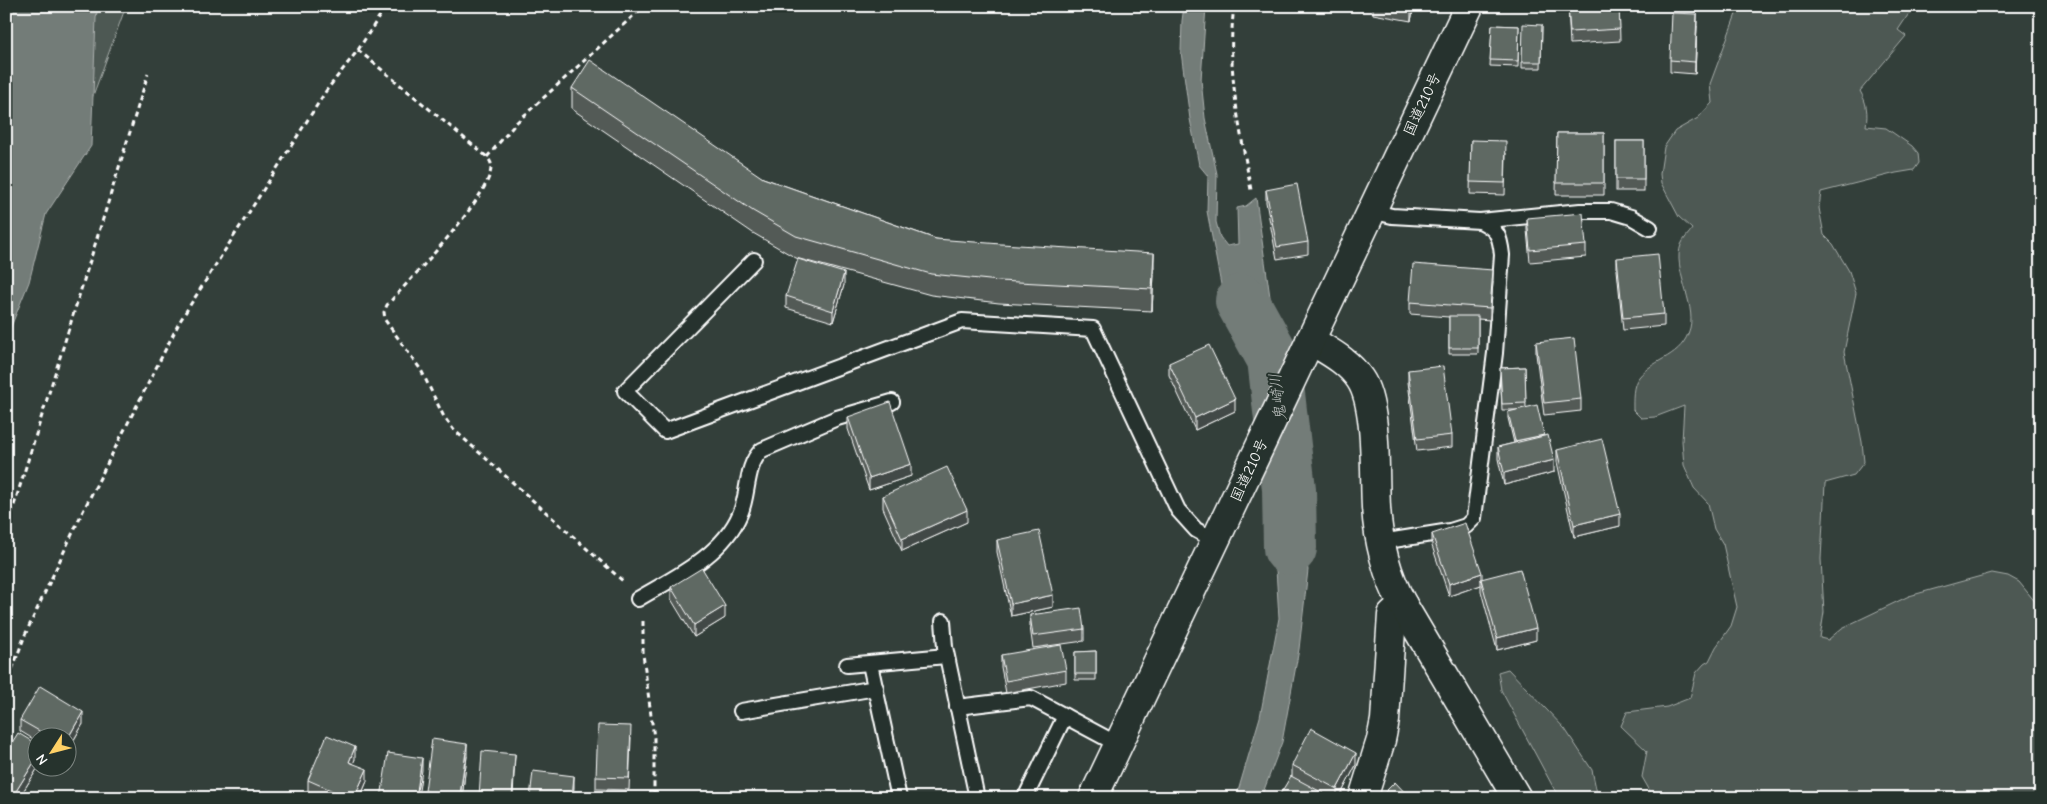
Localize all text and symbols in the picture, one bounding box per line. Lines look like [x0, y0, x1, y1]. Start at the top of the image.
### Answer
street label: 国道210号 [1399, 69, 1445, 139]
water label: 鬼崎川 [1266, 372, 1290, 422]
street label: 国道210号 [1226, 435, 1272, 505]
north arrow [28, 726, 78, 776]
text: N [32, 751, 51, 768]

